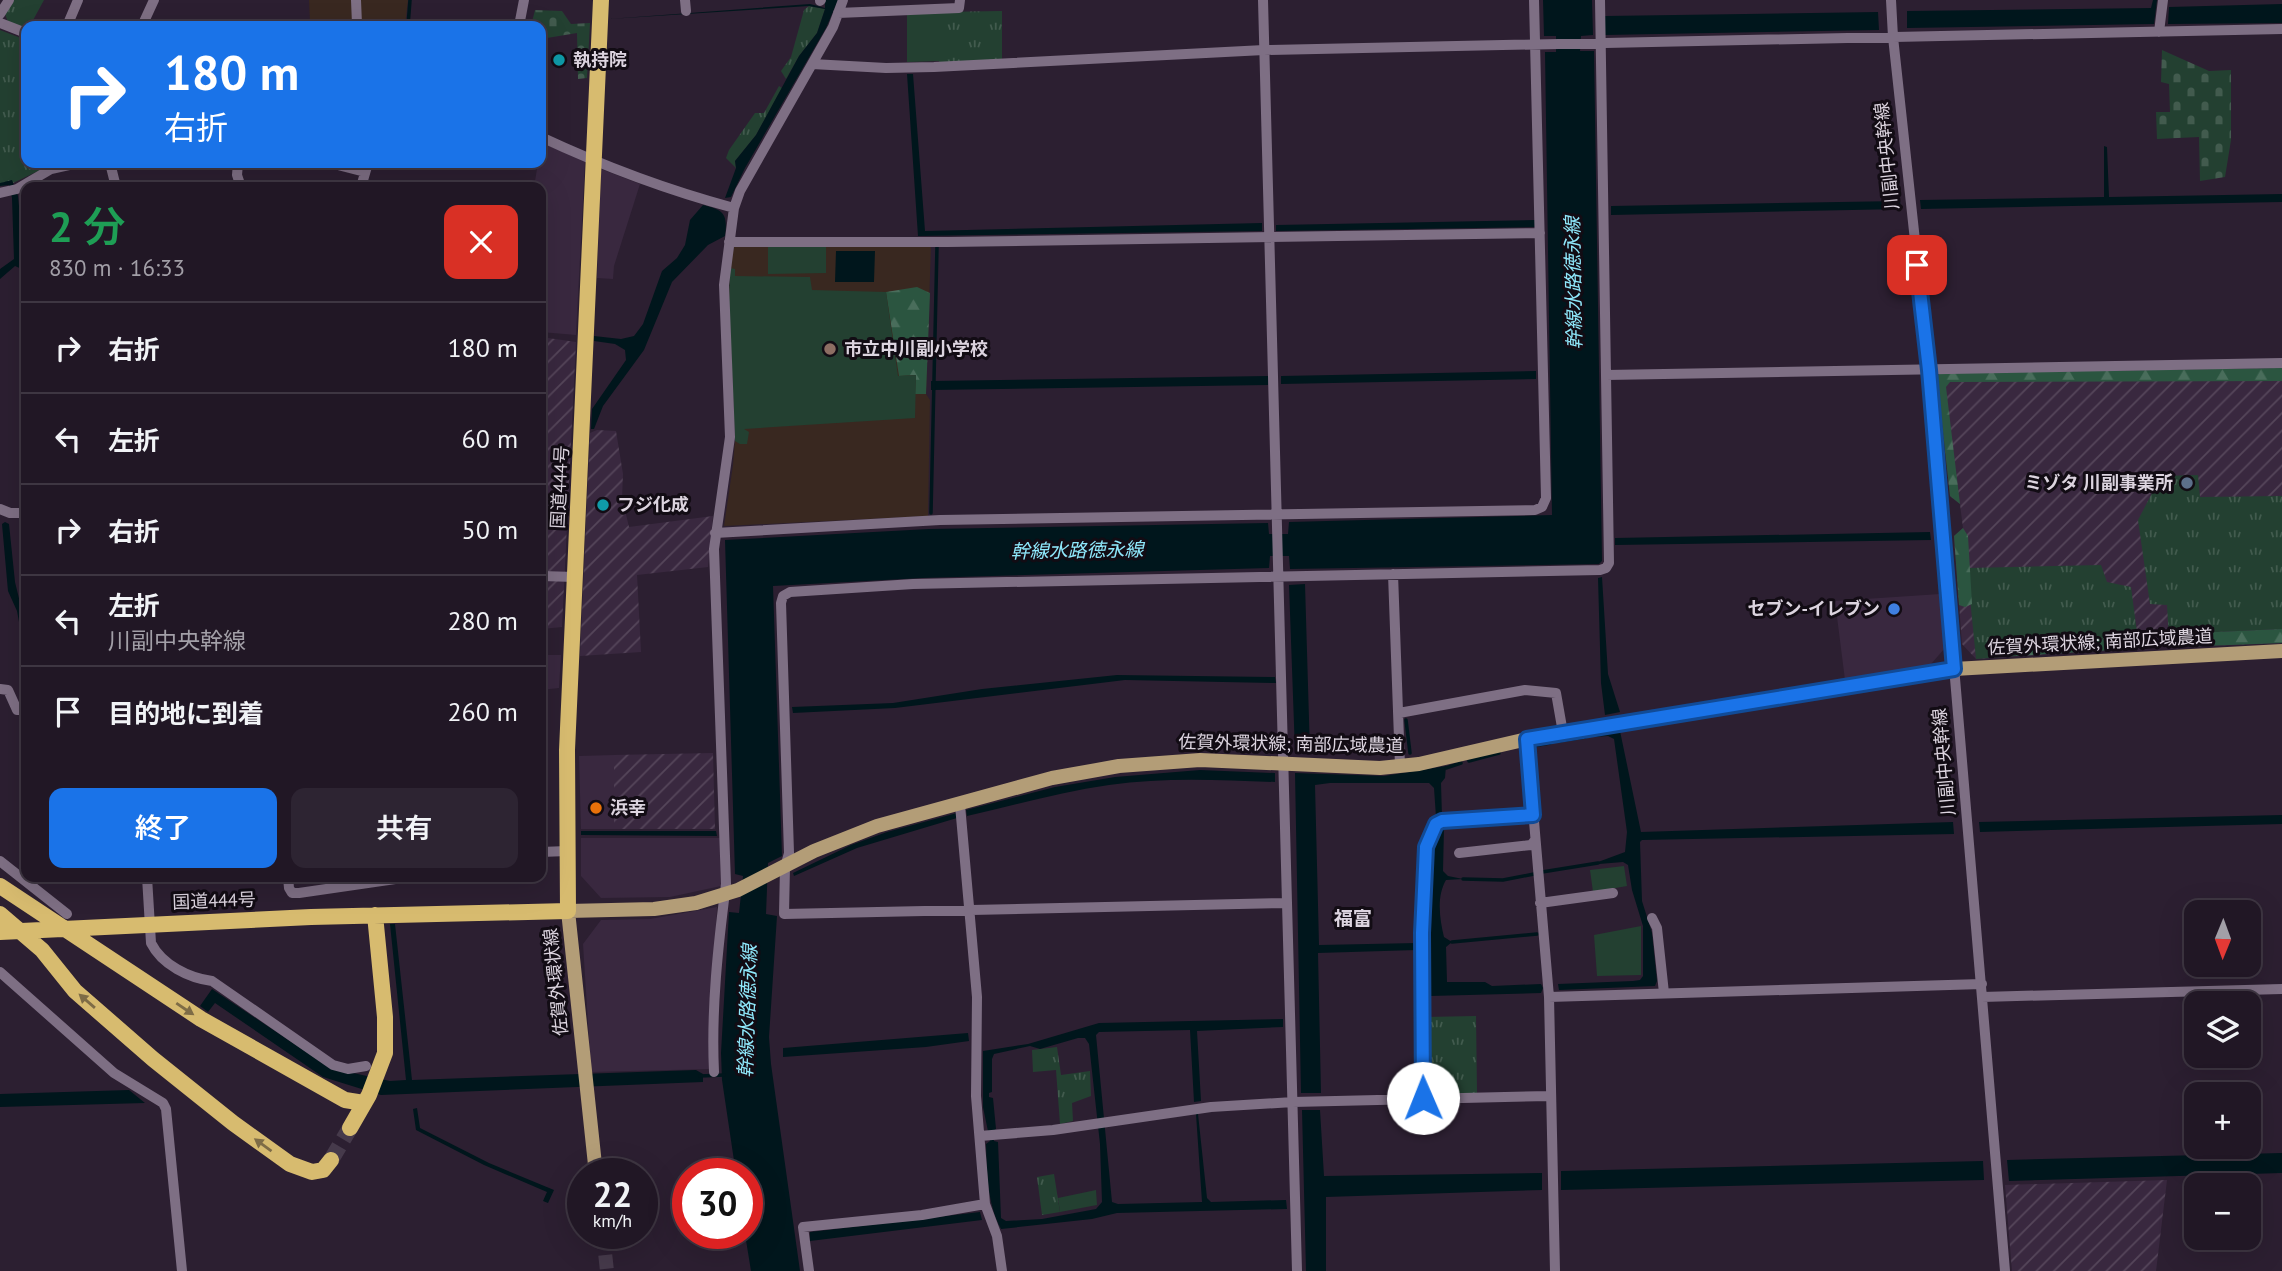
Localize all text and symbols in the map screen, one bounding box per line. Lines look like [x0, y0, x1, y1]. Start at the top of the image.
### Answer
text: 180 m [164, 40, 299, 104]
place label: 執持院 [573, 48, 627, 71]
icon: right [49, 49, 140, 140]
marker: 執持院 [551, 52, 567, 68]
street label: 川副中央幹線 [1869, 101, 1904, 211]
text: 右折 [164, 106, 228, 148]
text: 2 分 [49, 199, 125, 254]
button: close [444, 205, 518, 279]
water label: 幹線水路徳永線 [1560, 214, 1586, 350]
pin [1887, 235, 1947, 295]
icon: arrive [1898, 246, 1936, 284]
text: 830 m · 16:33 [49, 253, 185, 282]
icon: right [49, 329, 87, 367]
text: 180 m [447, 331, 518, 364]
text: 右折 [108, 333, 160, 366]
place label: 市立中川副小学校 [844, 337, 988, 360]
marker: 市立中川副小学校 [822, 341, 838, 357]
icon: left [49, 420, 87, 458]
text: 60 m [462, 422, 518, 455]
text: 左折 [108, 424, 160, 457]
street label: 国道444号 [546, 445, 573, 529]
place label: ミゾタ 川副事業所 [2024, 471, 2173, 494]
marker: ミゾタ 川副事業所 [2179, 475, 2195, 491]
place label: フジ化成 [617, 493, 689, 516]
marker: フジ化成 [595, 497, 611, 513]
icon: right [49, 511, 87, 549]
text: 50 m [462, 513, 518, 546]
text: 右折 [108, 515, 160, 548]
water label: 幹線水路徳永線 [1010, 537, 1146, 563]
text: 左折 [108, 589, 160, 622]
place label: セブン-イレブン [1748, 597, 1880, 620]
marker: セブン-イレブン [1886, 601, 1902, 617]
icon: left [49, 602, 87, 640]
text: 280 m [447, 604, 518, 637]
street label: 佐賀外環状線; 南部広域農道 [1987, 624, 2213, 659]
text: 川副中央幹線 [108, 626, 246, 655]
icon: arrive [49, 693, 87, 731]
text: 260 m [447, 695, 518, 728]
text: 目的地に到着 [108, 697, 264, 730]
street label: 川副中央幹線 [1927, 707, 1960, 817]
street label: 佐賀外環状線; 南部広域農道 [1178, 730, 1404, 757]
button: 終了 [49, 788, 277, 868]
button: 共有 [291, 788, 518, 868]
place label: 浜幸 [610, 796, 646, 819]
marker: 浜幸 [588, 800, 604, 816]
street label: 国道444号 [172, 888, 256, 913]
north arrow [2184, 900, 2261, 976]
map controls [2184, 900, 2261, 1250]
district label: 福富 [1334, 906, 1372, 930]
street label: 佐賀外環状線 [538, 927, 573, 1037]
water label: 幹線水路徳永線 [733, 942, 761, 1078]
button: layers [2184, 991, 2261, 1068]
one-way arrow [78, 993, 96, 1009]
one-way arrow [175, 1002, 195, 1015]
position arrow [1386, 1061, 1460, 1135]
button: + [2184, 1082, 2261, 1159]
one-way arrow [254, 1138, 272, 1152]
speed limit sign: 30 [672, 1158, 763, 1249]
text: 22 [593, 1171, 632, 1217]
button: − [2184, 1173, 2261, 1250]
text: km/h [593, 1209, 632, 1232]

